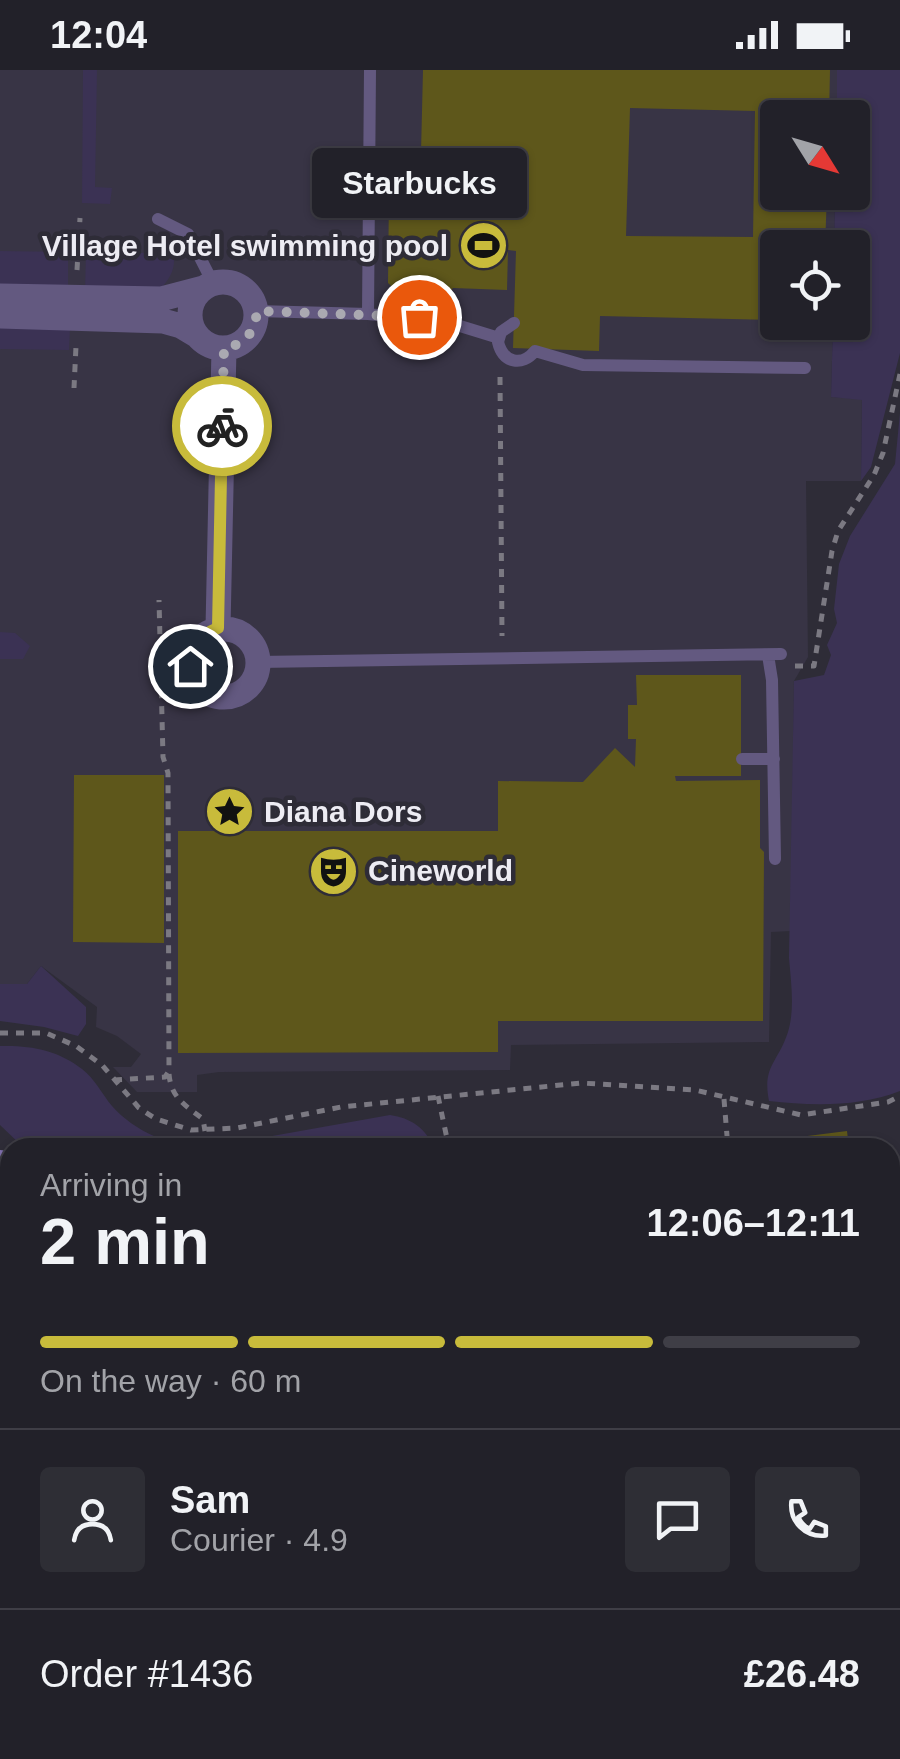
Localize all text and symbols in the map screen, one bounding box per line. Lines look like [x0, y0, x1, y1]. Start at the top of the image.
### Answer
text: 12:04 [50, 14, 147, 56]
north arrow [760, 100, 870, 210]
map controls [760, 100, 870, 340]
callout: Starbucks [312, 147, 526, 217]
text: Starbucks [342, 165, 497, 201]
sports icon: Village Hotel swimming pool [457, 220, 509, 272]
place label: Village Hotel swimming pool [42, 229, 448, 262]
button: locate [760, 230, 870, 340]
pin [377, 275, 462, 360]
icon: bag [392, 290, 447, 345]
courier [172, 376, 272, 476]
icon: bike [195, 399, 250, 454]
pin [148, 624, 233, 709]
icon: home [163, 639, 218, 694]
place icon: Diana Dors [203, 786, 255, 838]
place label: Diana Dors [264, 795, 422, 828]
theatre icon: Cineworld [307, 845, 359, 897]
place label: Cineworld [368, 854, 513, 887]
text: Arriving in [40, 1167, 182, 1203]
text: 12:06–12:11 [647, 1202, 860, 1244]
text: 2 min [40, 1205, 210, 1278]
text: On the way · 60 m [40, 1363, 301, 1399]
button: person [40, 1467, 145, 1572]
button: chat [625, 1467, 730, 1572]
button: phone [755, 1467, 860, 1572]
text: Sam [170, 1479, 250, 1521]
text: Courier · 4.9 [170, 1522, 348, 1558]
text: Order #1436 [40, 1653, 253, 1695]
text: £26.48 [744, 1653, 860, 1695]

